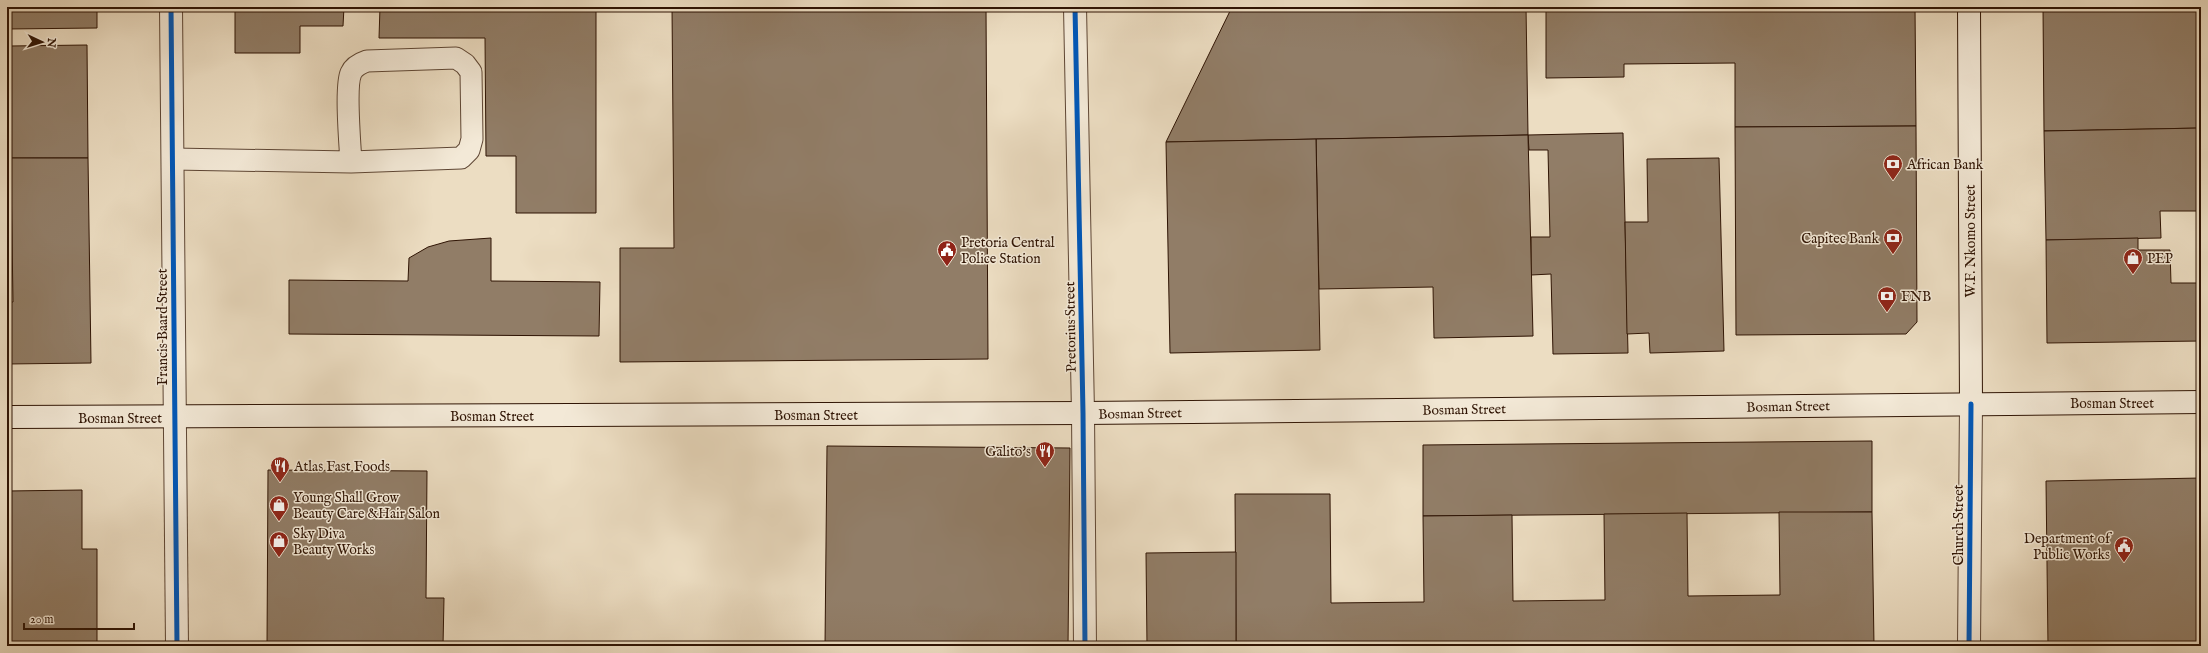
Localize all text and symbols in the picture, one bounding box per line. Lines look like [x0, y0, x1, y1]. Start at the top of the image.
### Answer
north arrow [22, 22, 62, 62]
text: N [44, 36, 58, 48]
bank icon: African Bank [1882, 153, 1904, 181]
place label: African Bank [1906, 156, 1984, 174]
street label: W.F. Nkomo Street [1962, 184, 1980, 298]
bank icon: Capitec Bank [1882, 227, 1904, 255]
place label: Capitec Bank [1801, 230, 1880, 248]
place label: Pretoria Central Police Station [961, 234, 1055, 268]
public building icon: Pretoria Central Police Station [936, 239, 958, 267]
shop icon: PEP [2122, 247, 2144, 275]
place label: PEP [2147, 250, 2173, 268]
street label: Francis Baard Street [154, 268, 172, 385]
street label: Pretorius Street [1061, 281, 1081, 373]
bank icon: FNB [1876, 285, 1898, 313]
place label: FNB [1901, 288, 1931, 306]
street label: Bosman Street [2070, 395, 2154, 413]
street label: Bosman Street [1746, 397, 1830, 417]
street label: Bosman Street [1422, 400, 1506, 420]
street label: Bosman Street [1098, 404, 1182, 424]
street label: Bosman Street [774, 407, 858, 425]
street label: Bosman Street [450, 408, 534, 426]
street label: Bosman Street [78, 410, 162, 428]
restaurant icon: Galito's [1034, 440, 1056, 468]
place label: Galito's [985, 443, 1031, 461]
restaurant icon: Atlas Fast Foods [269, 455, 291, 483]
place label: Atlas Fast Foods [293, 458, 390, 476]
street label: Church Street [1950, 484, 1968, 566]
place label: Young Shall Grow Beauty Care &Hair Salon [293, 489, 440, 523]
shop icon: Young Shall Grow Beauty Care &Hair Salon [268, 494, 290, 522]
place label: Sky Diva Beauty Works [293, 525, 374, 559]
shop icon: Sky Diva Beauty Works [268, 530, 290, 558]
place label: Department of Public Works [2024, 530, 2113, 564]
public building icon: Department of Public Works [2113, 535, 2135, 563]
scale bar [24, 605, 134, 631]
text: 20 m [30, 612, 53, 627]

